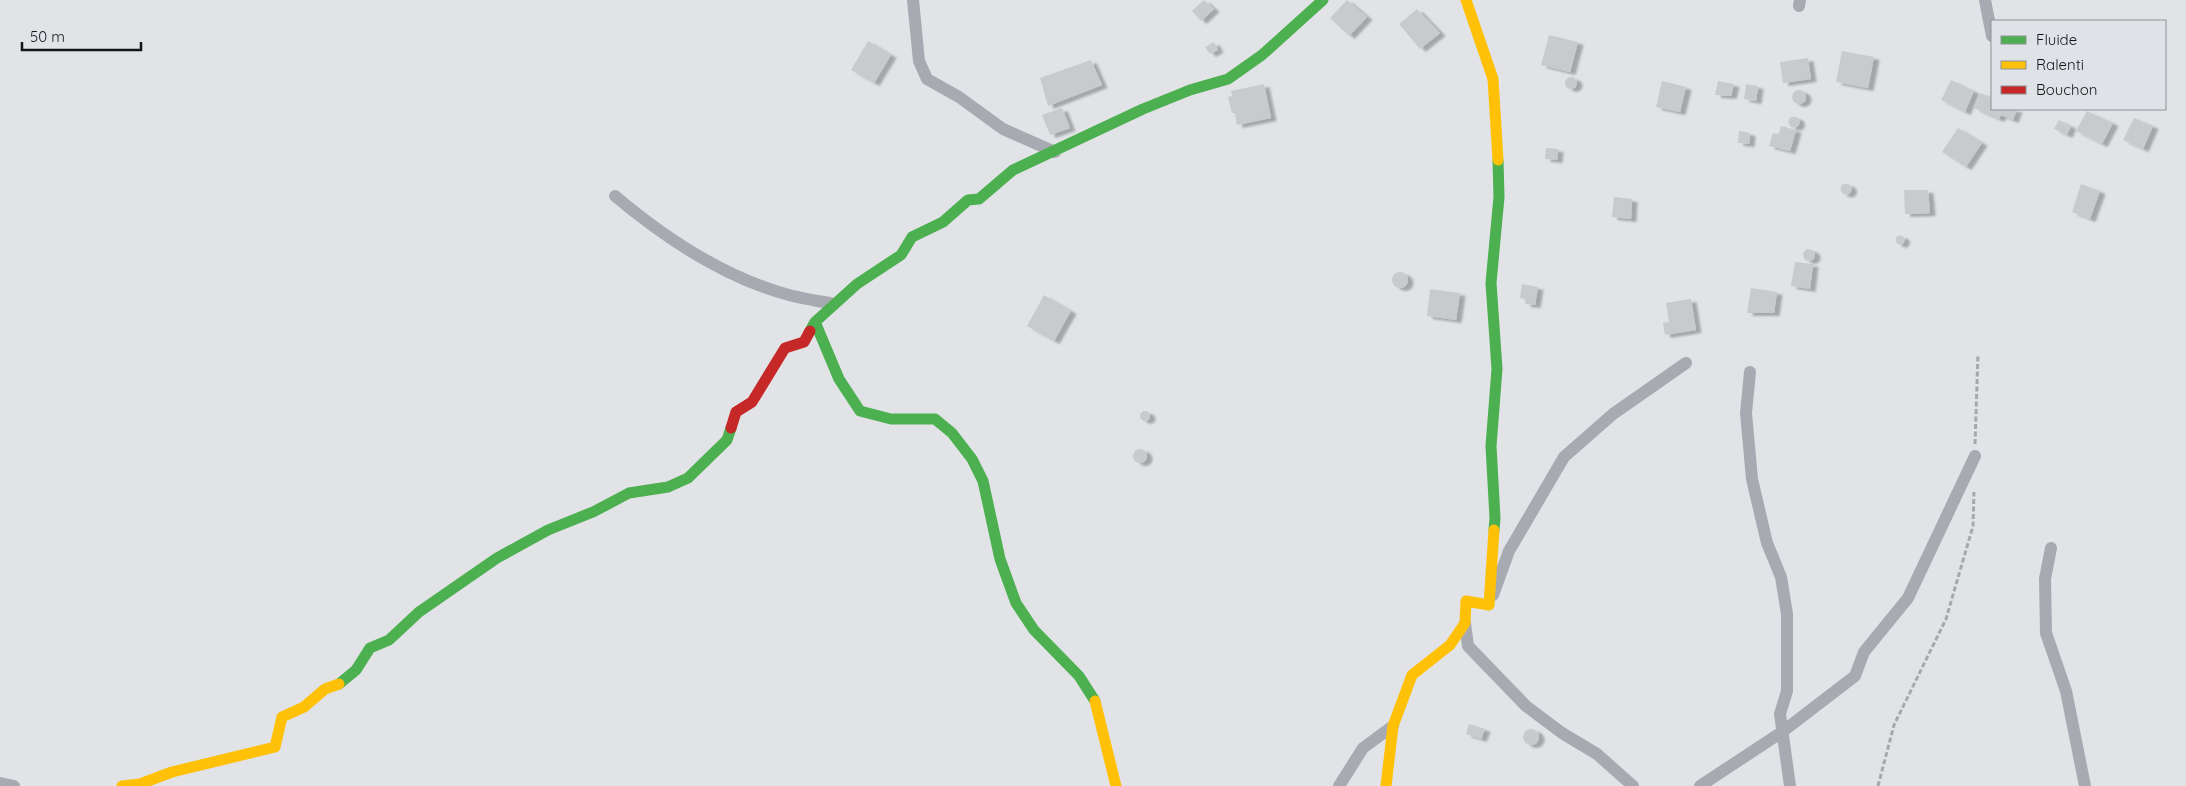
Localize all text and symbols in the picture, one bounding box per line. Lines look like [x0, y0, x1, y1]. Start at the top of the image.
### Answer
scale bar [22, 20, 141, 52]
legend [1991, 20, 2166, 110]
text: 50 m [30, 27, 65, 46]
text: Fluide [2036, 30, 2077, 49]
text: Ralenti [2036, 55, 2084, 74]
text: Bouchon [2036, 80, 2097, 99]

